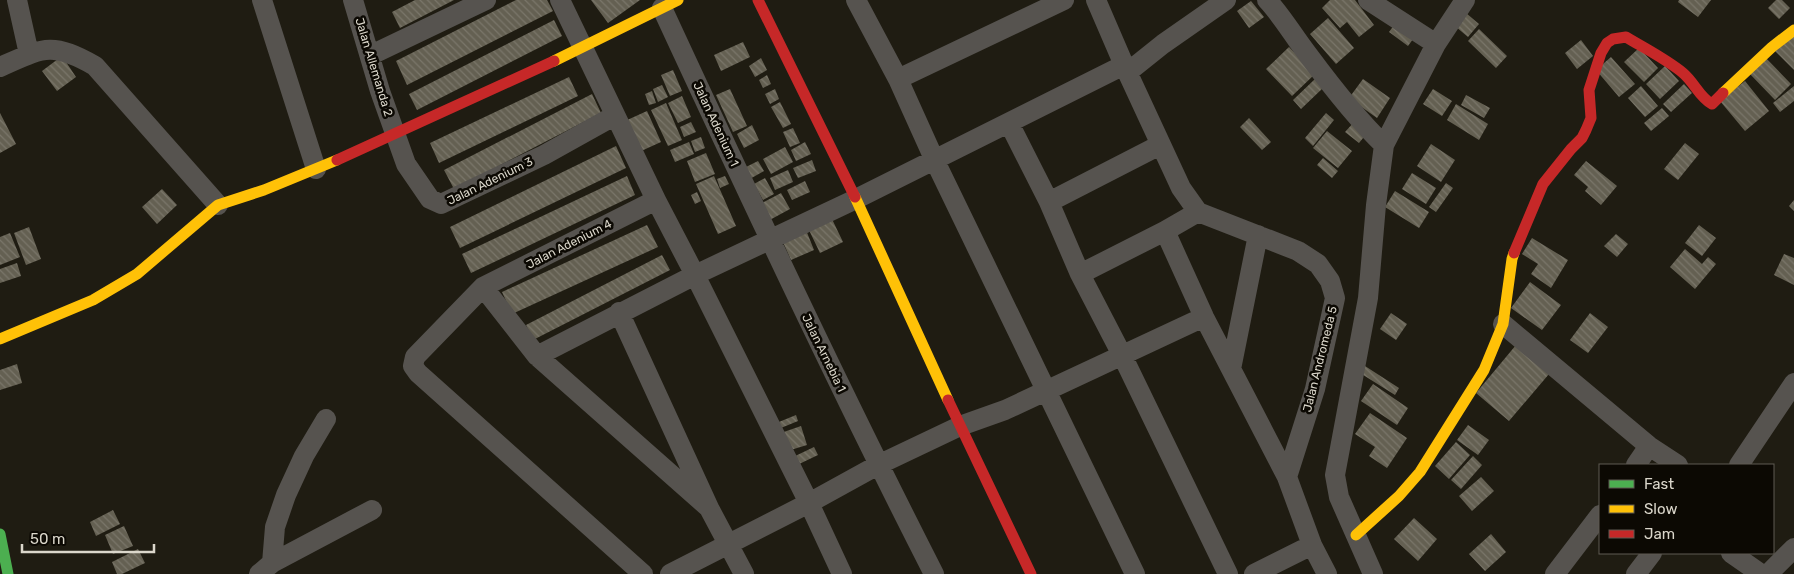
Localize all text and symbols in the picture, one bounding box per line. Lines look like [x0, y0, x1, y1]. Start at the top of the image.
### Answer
street label: Jalan Allemanda 2 [352, 16, 396, 118]
street label: Jalan Adenium 1 [690, 80, 742, 168]
street label: Jalan Adenium 3 [445, 154, 535, 208]
street label: Jalan Adenium 4 [524, 216, 614, 272]
street label: Jalan Andromeda 5 [1300, 305, 1340, 413]
street label: Jalan Arnebia 1 [799, 312, 849, 394]
legend [1599, 464, 1774, 554]
text: Fast [1644, 475, 1674, 493]
text: Slow [1644, 500, 1677, 518]
scale bar [22, 522, 155, 554]
text: Jam [1644, 525, 1675, 543]
text: 50 m [30, 530, 65, 548]

